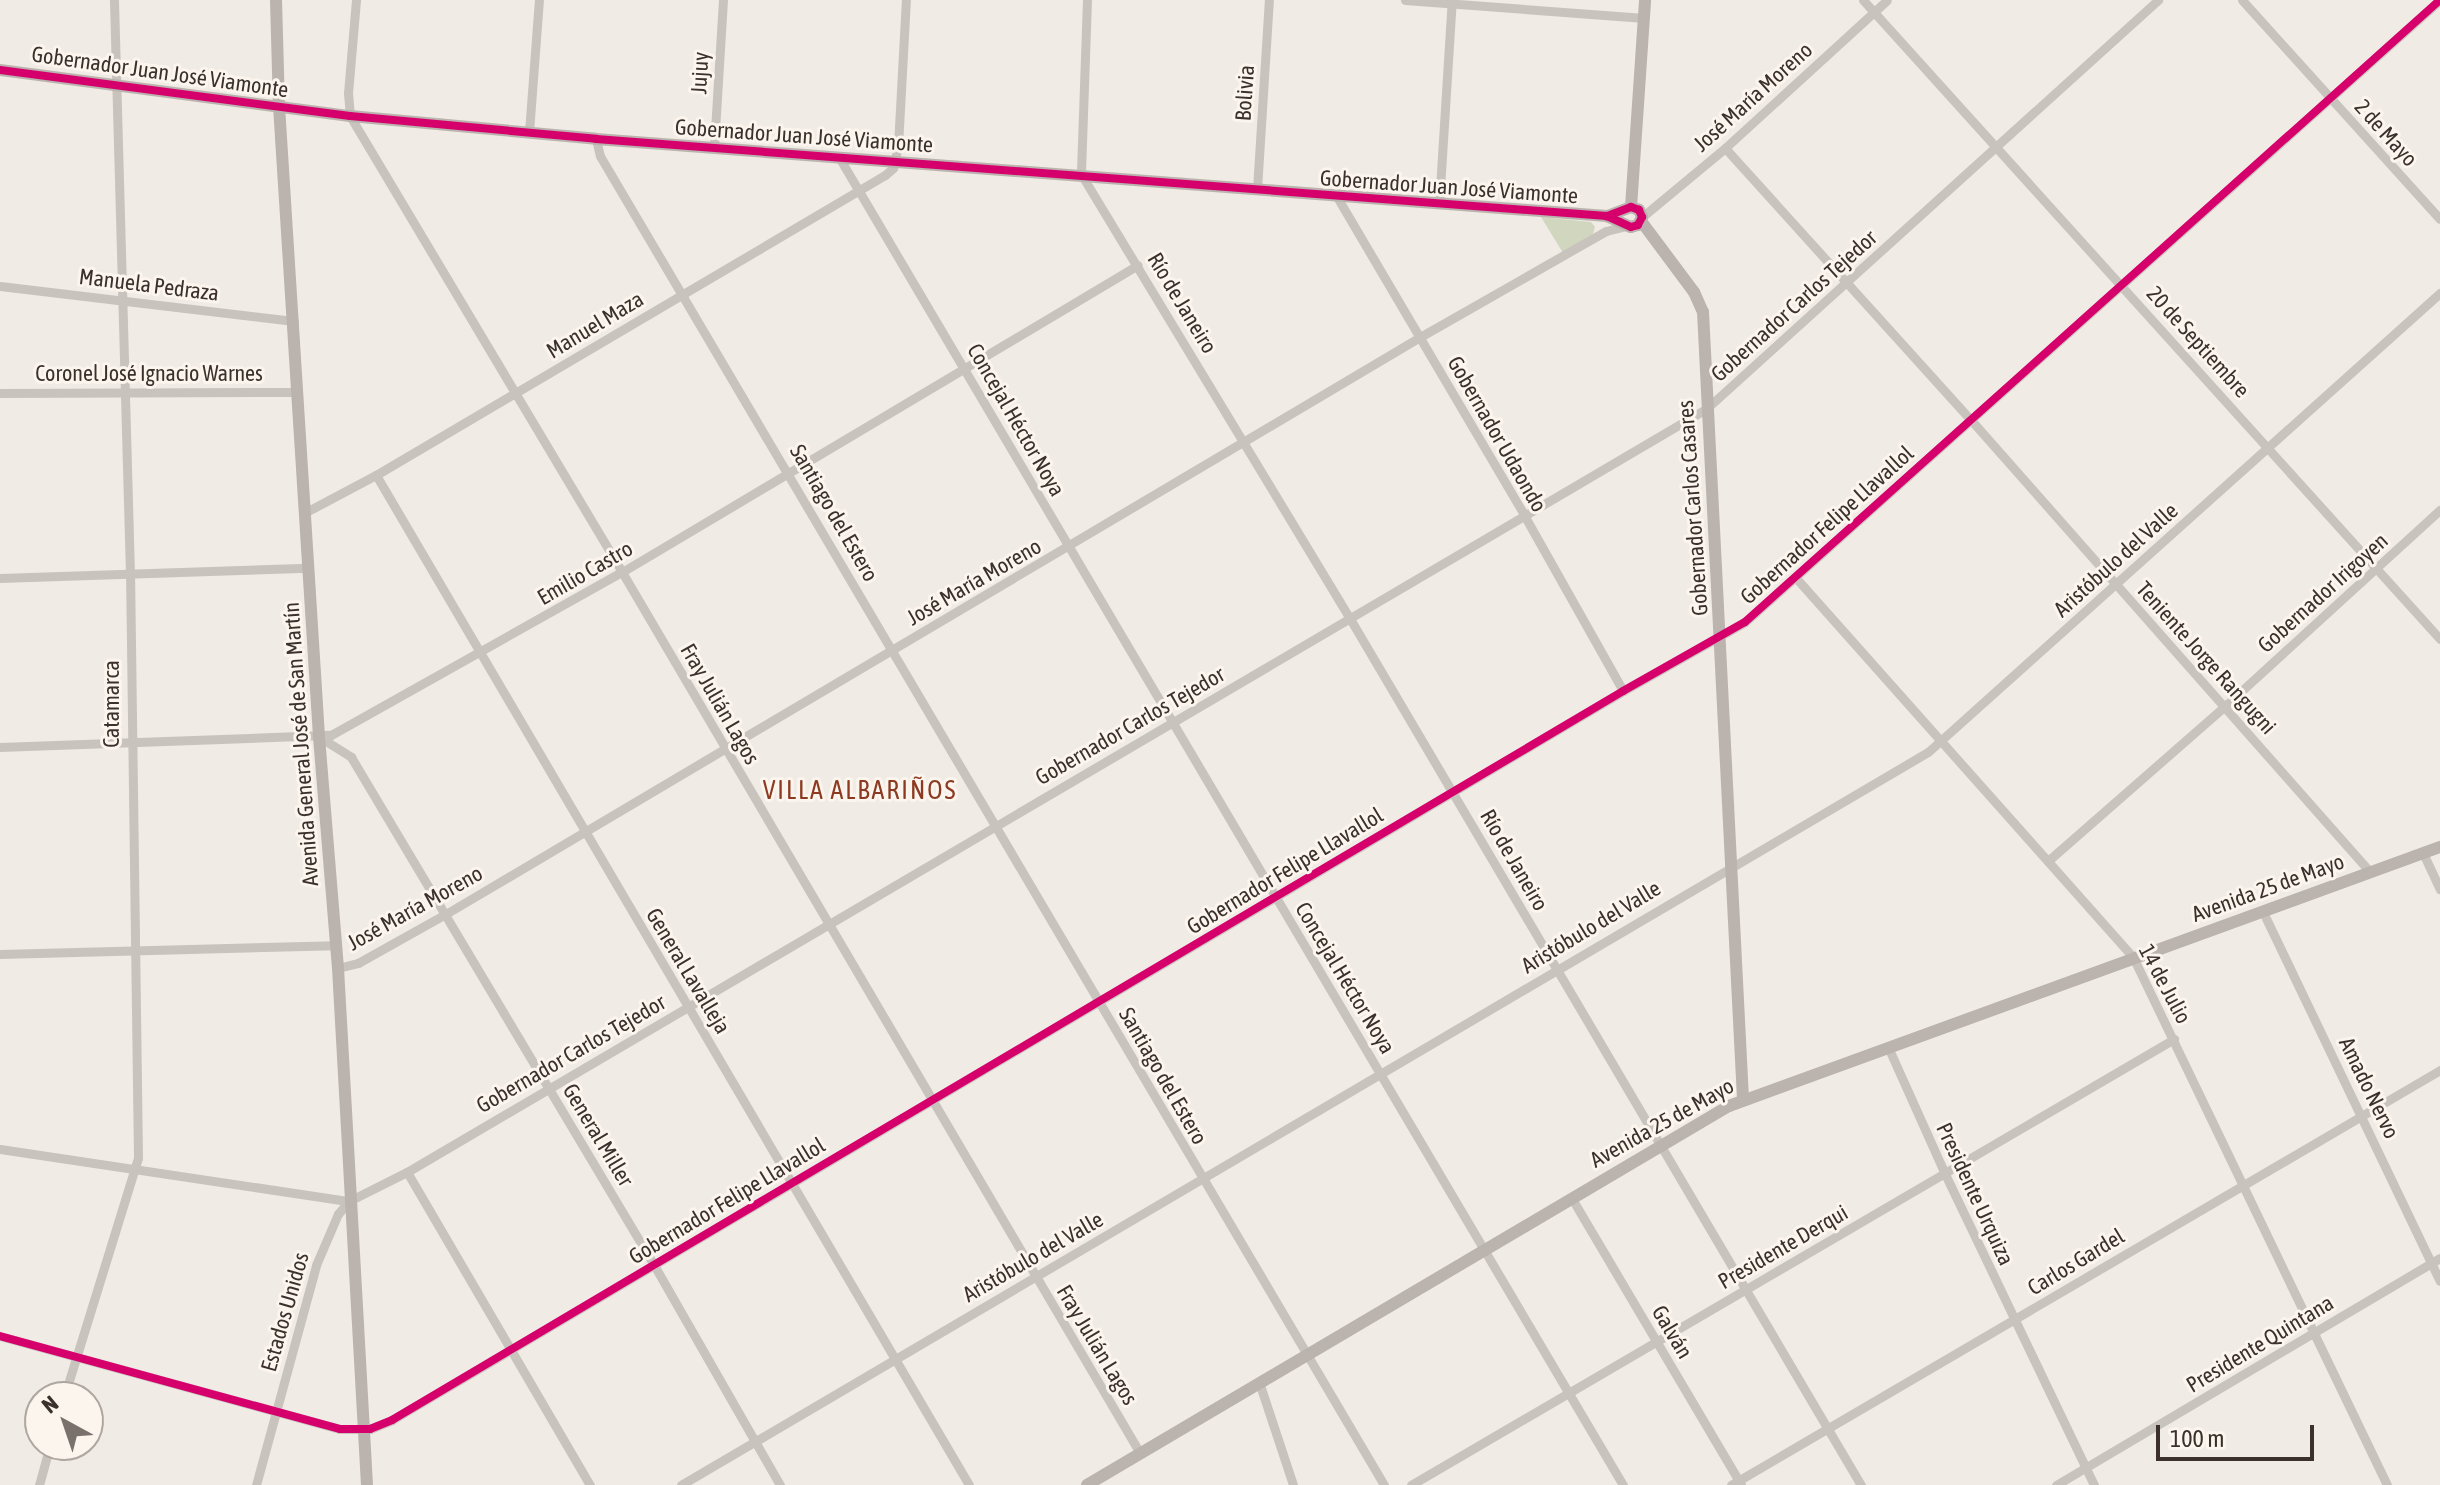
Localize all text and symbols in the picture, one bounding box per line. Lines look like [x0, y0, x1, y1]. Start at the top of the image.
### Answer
street label: José María Moreno [1688, 37, 1818, 157]
street label: Gobernador Juan José Viamonte [30, 41, 290, 103]
street label: Jujuy [686, 51, 714, 95]
street label: Bolivia [1230, 64, 1260, 122]
street label: 2 de Mayo [2349, 94, 2423, 172]
street label: Gobernador Juan José Viamonte [674, 114, 934, 158]
street label: Gobernador Juan José Viamonte [1319, 165, 1579, 209]
street label: Gobernador Carlos Tejedor [1706, 225, 1882, 387]
street label: Río de Janeiro [1142, 248, 1222, 358]
street label: Manuela Pedraza [78, 263, 220, 307]
street label: 20 de Septiembre [2141, 281, 2255, 403]
street label: Manuel Maza [542, 286, 648, 364]
street label: Concejal Héctor Noya [962, 339, 1070, 501]
street label: Gobernador Udaondo [1442, 351, 1552, 517]
street label: Coronel José Ignacio Warnes [35, 361, 263, 387]
street label: Gobernador Carlos Casares [1672, 399, 1714, 617]
street label: Santiago del Estero [784, 440, 884, 586]
street label: Gobernador Felipe Llavallol [1735, 440, 1919, 610]
street label: Aristóbulo del Valle [2049, 497, 2183, 623]
street label: Gobernador Irigoyen [2253, 528, 2393, 658]
street label: José María Moreno [902, 533, 1046, 631]
street label: Emilio Castro [533, 535, 637, 611]
street label: Teniente Jorge Rangugni [2131, 576, 2281, 740]
street label: Avenida General José de San Martín [278, 601, 324, 887]
street label: Fray Julián Lagos [675, 639, 765, 769]
street label: Catamarca [99, 660, 125, 748]
street label: Gobernador Carlos Tejedor [1031, 661, 1229, 791]
district label: VILLA ALBARIÑOS [763, 775, 957, 807]
street label: Gobernador Felipe Llavallol [1182, 802, 1388, 940]
street label: Río de Janeiro [1474, 805, 1554, 915]
street label: Avenida 25 de Mayo [2188, 848, 2348, 928]
street label: José María Moreno [343, 860, 487, 956]
street label: Aristóbulo del Valle [1517, 875, 1665, 979]
street label: Concejal Héctor Noya [1289, 897, 1401, 1059]
street label: General Lavalleja [640, 903, 736, 1039]
street label: 14 de Julio [2133, 940, 2197, 1028]
street label: Gobernador Carlos Tejedor [472, 989, 670, 1119]
street label: Santiago del Estero [1113, 1003, 1213, 1149]
street label: Amado Nervo [2333, 1033, 2405, 1143]
street label: Avenida 25 de Mayo [1586, 1073, 1738, 1173]
street label: General Miller [557, 1079, 639, 1191]
street label: Presidente Urquiza [1930, 1119, 2020, 1269]
street label: Gobernador Felipe Llavallol [624, 1132, 830, 1270]
street label: Presidente Derqui [1714, 1199, 1852, 1295]
street label: Aristóbulo del Valle [958, 1206, 1108, 1308]
street label: Carlos Gardel [2023, 1223, 2129, 1301]
street label: Estados Unidos [255, 1249, 315, 1375]
street label: Fray Julián Lagos [1051, 1280, 1143, 1410]
street label: Presidente Quintana [2182, 1290, 2338, 1398]
street label: Galván [1646, 1301, 1698, 1363]
north arrow [24, 1381, 104, 1461]
text: N [37, 1390, 63, 1418]
scale bar [2160, 1409, 2318, 1459]
text: 100 m [2170, 1425, 2224, 1452]

